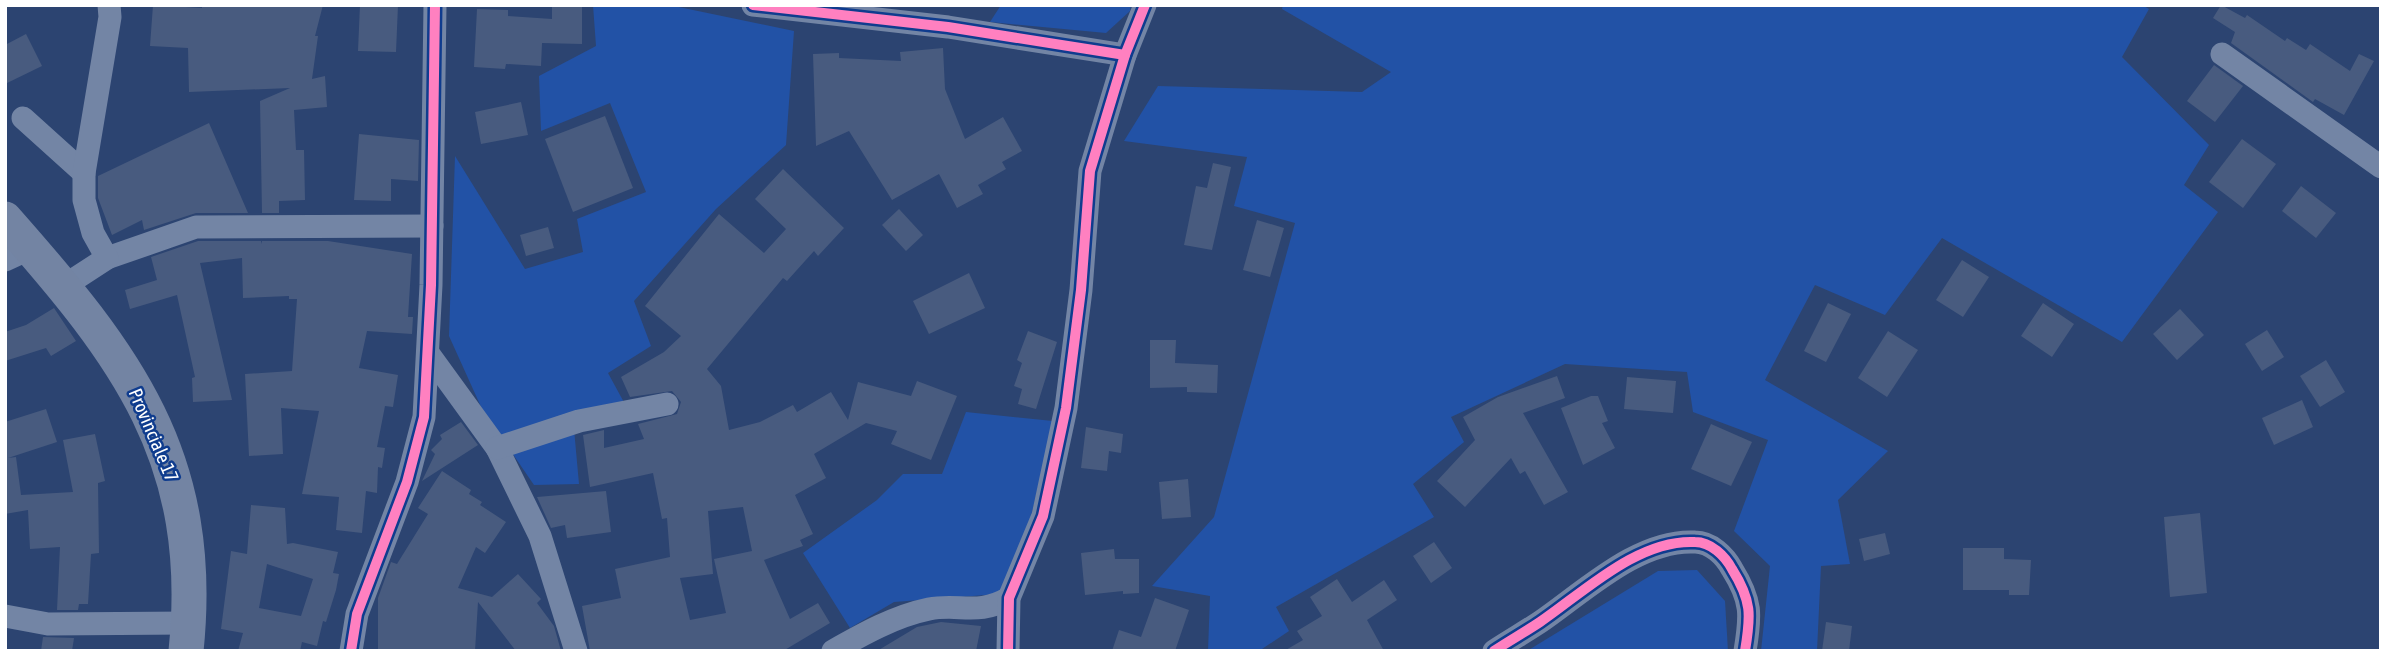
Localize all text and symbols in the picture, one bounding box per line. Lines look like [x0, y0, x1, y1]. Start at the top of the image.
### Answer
street label: Provinciale 17 [124, 385, 184, 485]

